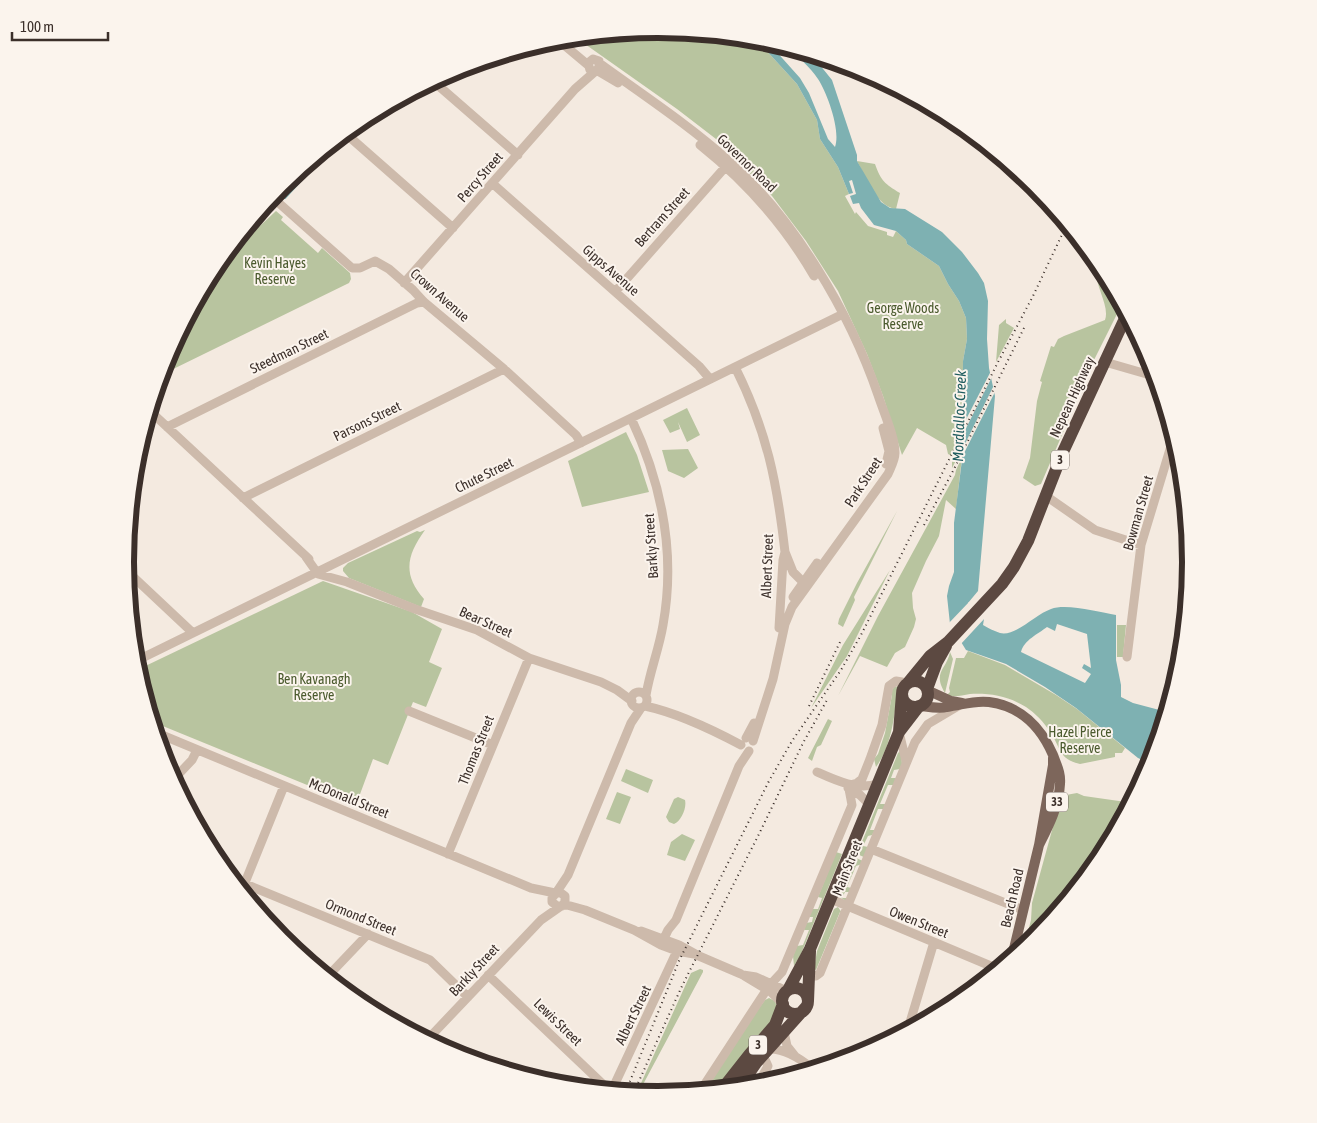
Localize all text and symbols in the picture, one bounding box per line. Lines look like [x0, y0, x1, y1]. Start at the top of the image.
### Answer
scale bar [12, 10, 109, 42]
text: 100 m [20, 18, 54, 35]
street label: Governor Road [714, 131, 780, 195]
street label: Percy Street [454, 149, 506, 205]
street label: Bertram Street [631, 184, 693, 250]
street label: Gipps Avenue [580, 241, 642, 299]
park label: Kevin Hayes Reserve [244, 255, 306, 287]
street label: Crown Avenue [407, 265, 473, 325]
park label: George Woods Reserve [867, 300, 939, 332]
street label: Steedman Street [247, 325, 331, 377]
street label: Nepean Highway [1046, 354, 1098, 440]
water label: Mordialloc Creek [949, 370, 969, 462]
street label: Parsons Street [331, 398, 403, 444]
road number: 3 [1051, 450, 1069, 470]
street label: Chute Street [452, 454, 516, 496]
street label: Park Street [841, 454, 885, 510]
street label: Bowman Street [1120, 474, 1156, 552]
street label: Barkly Street [641, 513, 661, 579]
street label: Albert Street [758, 534, 776, 598]
street label: Bear Street [457, 603, 515, 641]
park label: Ben Kavanagh Reserve [277, 671, 351, 703]
street label: Thomas Street [455, 713, 497, 787]
park label: Hazel Pierce Reserve [1048, 724, 1112, 756]
street label: McDonald Street [307, 775, 391, 821]
road number: 33 [1046, 792, 1068, 812]
street label: Main Street [829, 838, 865, 898]
street label: Beach Road [997, 867, 1027, 929]
street label: Ormond Street [323, 896, 399, 938]
street label: Owen Street [887, 903, 951, 941]
street label: Barkly Street [446, 941, 502, 999]
street label: Albert Street [612, 983, 654, 1047]
street label: Lewis Street [531, 995, 585, 1049]
road number: 3 [749, 1036, 767, 1054]

